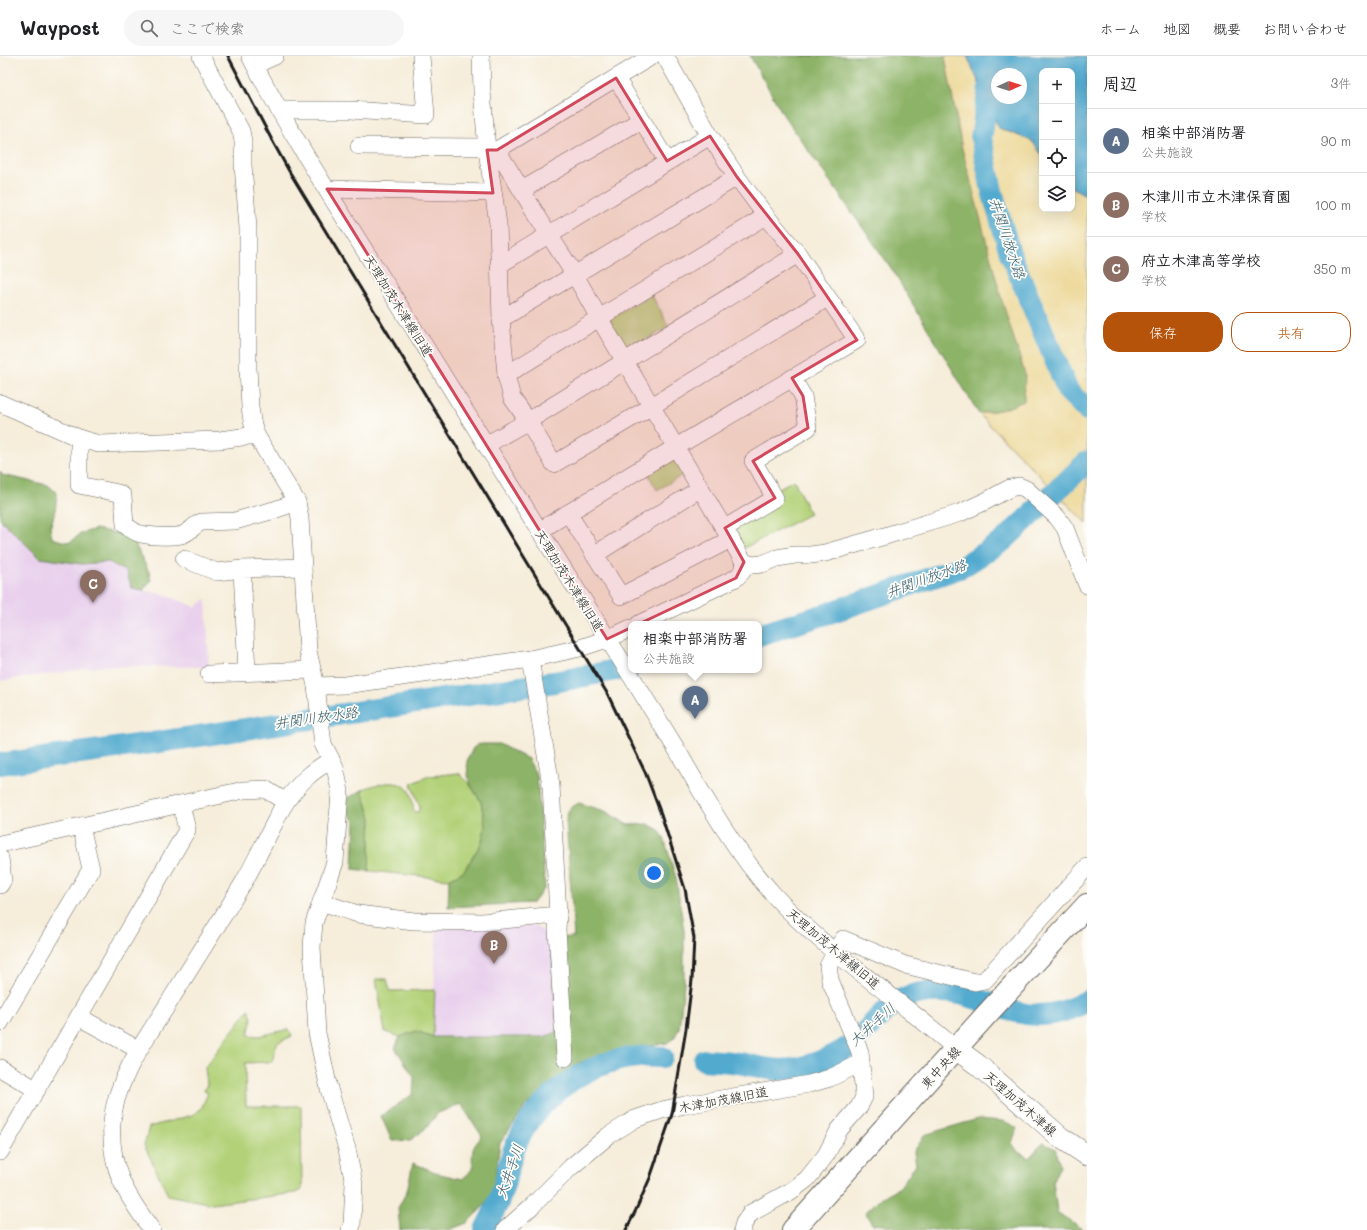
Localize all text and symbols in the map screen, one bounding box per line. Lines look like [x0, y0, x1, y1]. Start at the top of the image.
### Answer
search box [124, 10, 404, 46]
text: Waypost [20, 15, 100, 40]
icon: search [138, 17, 160, 39]
text: ここで検索 [170, 18, 245, 38]
text: ホーム [1100, 19, 1141, 38]
text: 地図 [1163, 19, 1191, 38]
text: 概要 [1213, 19, 1241, 38]
text: お問い合わせ [1263, 19, 1347, 38]
north arrow [991, 68, 1027, 104]
map controls [1039, 68, 1075, 212]
button: + [1039, 68, 1075, 104]
text: 周辺 [1103, 72, 1137, 94]
text: 3件 [1330, 74, 1351, 91]
button: − [1039, 104, 1075, 140]
text: 相楽中部消防署 [1141, 122, 1246, 142]
text: A [1111, 132, 1121, 149]
text: 90 m [1321, 132, 1351, 149]
button: locate [1039, 140, 1075, 176]
text: 公共施設 [1141, 143, 1193, 160]
button: layers [1039, 176, 1075, 212]
text: 木津川市立木津保育園 [1141, 186, 1291, 206]
water label: 井関川放水路 [986, 195, 1030, 282]
text: B [1112, 196, 1120, 213]
text: 100 m [1315, 196, 1351, 213]
text: 学校 [1141, 207, 1167, 224]
text: 府立木津高等学校 [1141, 250, 1261, 270]
street label: 天理加茂木津線旧道 [361, 251, 437, 359]
text: C [1111, 260, 1121, 277]
text: 350 m [1313, 260, 1351, 277]
text: 学校 [1141, 271, 1167, 288]
button: 保存 [1103, 312, 1223, 352]
button: 共有 [1231, 312, 1351, 352]
street label: 天理加茂木津線旧道 [532, 526, 608, 634]
water label: 井関川放水路 [883, 554, 970, 601]
pin: C [80, 570, 106, 603]
popup [628, 621, 762, 673]
text: 相楽中部消防署 [642, 628, 748, 648]
text: 公共施設 [642, 649, 695, 666]
pin: A [682, 686, 708, 719]
water label: 井関川放水路 [273, 702, 360, 732]
your location [644, 863, 664, 883]
street label: 天理加茂木津線旧道 [784, 904, 884, 992]
pin: B [481, 931, 507, 964]
water label: 大井手川 [845, 998, 899, 1050]
street label: 東中央線 [916, 1041, 964, 1092]
street label: 天理加茂木津線 [981, 1067, 1062, 1140]
street label: 木津加茂線旧道 [677, 1082, 769, 1116]
water label: 大井手川 [491, 1141, 527, 1201]

